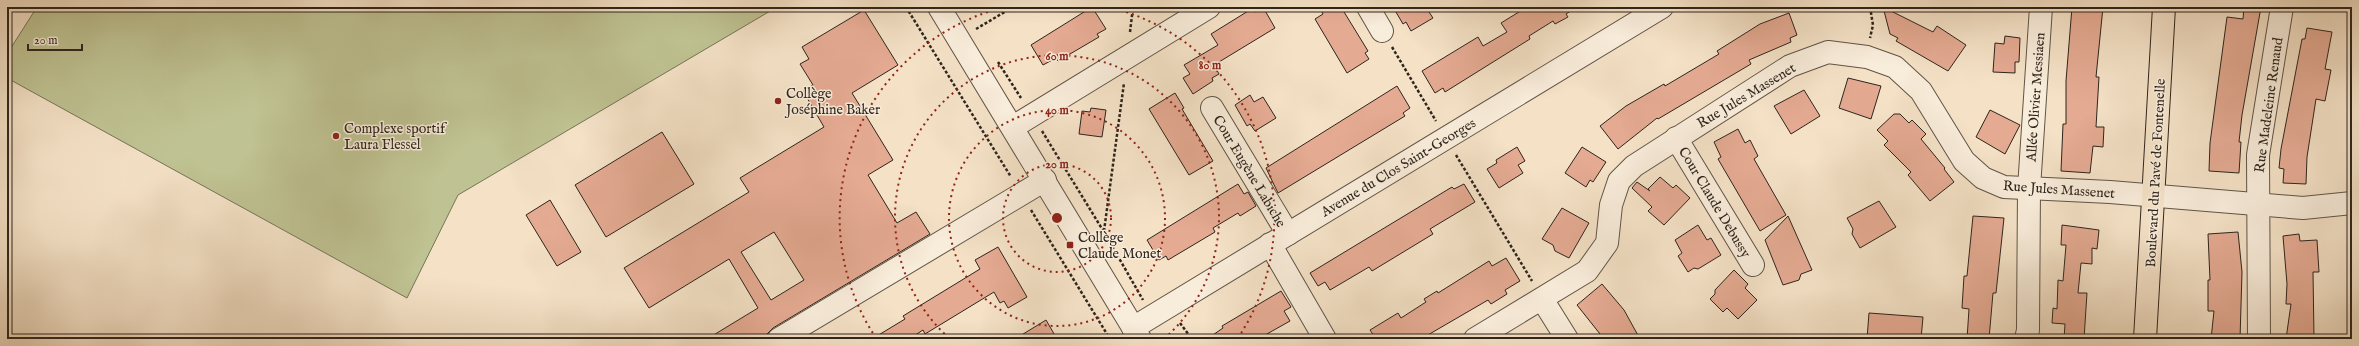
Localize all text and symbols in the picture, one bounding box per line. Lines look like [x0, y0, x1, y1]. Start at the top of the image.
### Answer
scale bar [28, 26, 82, 52]
street label: Allée Olivier Messiaen [2022, 31, 2050, 163]
text: 20 m [34, 33, 57, 48]
street label: Rue Madeleine Renaud [2251, 36, 2287, 174]
text: 60 m [1046, 49, 1069, 64]
text: 80 m [1199, 58, 1222, 73]
street label: Rue Jules Massenet [1694, 59, 1799, 132]
street label: Boulevard du Pavé de Fontenelle [2142, 78, 2170, 268]
place label: Collège Joséphine Baker [784, 85, 880, 119]
marker: Collège Joséphine Baker [773, 96, 783, 106]
text: 40 m [1045, 103, 1070, 118]
street label: Cour Eugène Labiche [1209, 112, 1290, 231]
street label: Avenue du Clos Saint-Georges [1317, 114, 1479, 222]
place label: Complexe sportif Laura Flessel [344, 120, 448, 154]
marker: Complexe sportif Laura Flessel [331, 131, 341, 141]
street label: Cour Claude Debussy [1674, 144, 1754, 261]
text: 20 m [1045, 157, 1069, 172]
street label: Rue Jules Massenet [2002, 177, 2116, 203]
centre of rings [1050, 211, 1064, 225]
place label: Collège Claude Monet [1078, 229, 1161, 263]
marker: Collège Claude Monet [1065, 240, 1075, 250]

